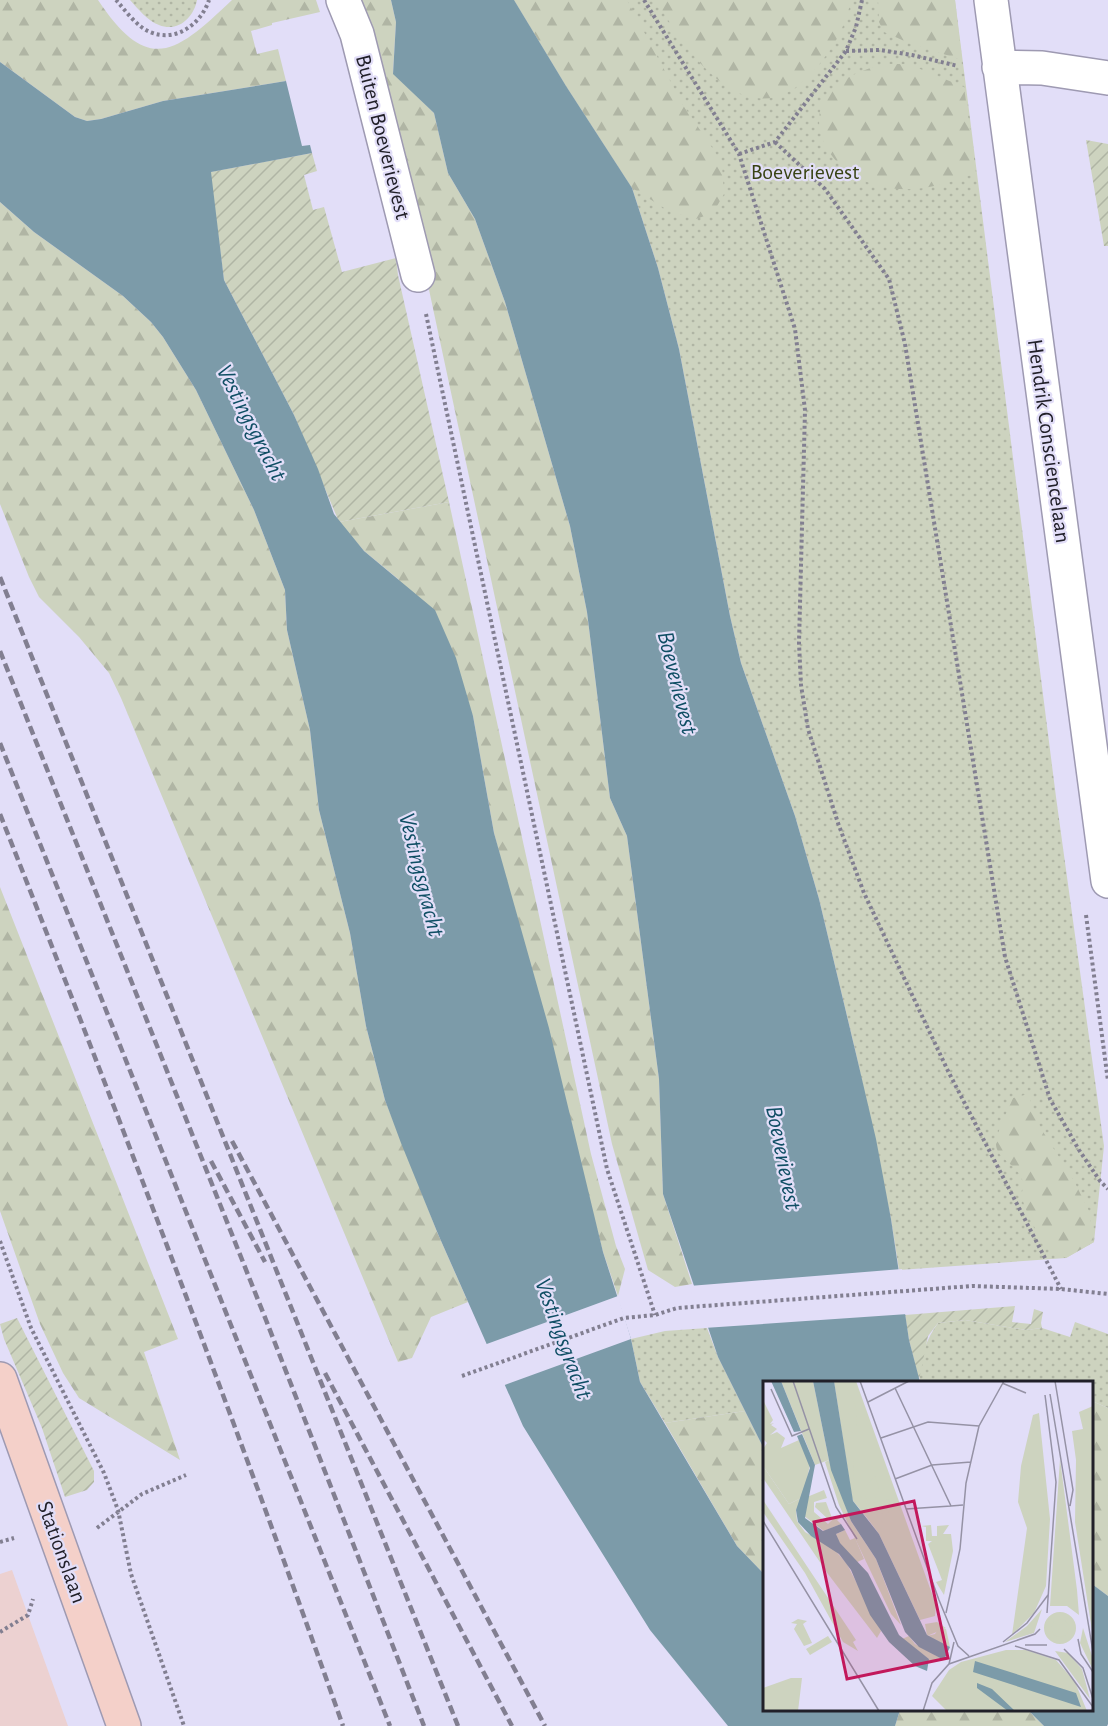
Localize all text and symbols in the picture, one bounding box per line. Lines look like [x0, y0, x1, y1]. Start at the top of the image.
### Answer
street label: Buiten Boeverievest [352, 52, 414, 222]
park label: Boeverievest [751, 161, 859, 183]
street label: Hendrik Consciencelaan [1024, 338, 1074, 544]
water label: Vestingsgracht [211, 361, 291, 485]
water label: Boeverievest [653, 629, 701, 737]
water label: Vestingsgracht [394, 811, 448, 940]
water label: Boeverievest [761, 1104, 805, 1212]
water label: Vestingsgracht [530, 1275, 596, 1403]
inset map [763, 1381, 1093, 1711]
street label: Stationslaan [33, 1498, 91, 1606]

